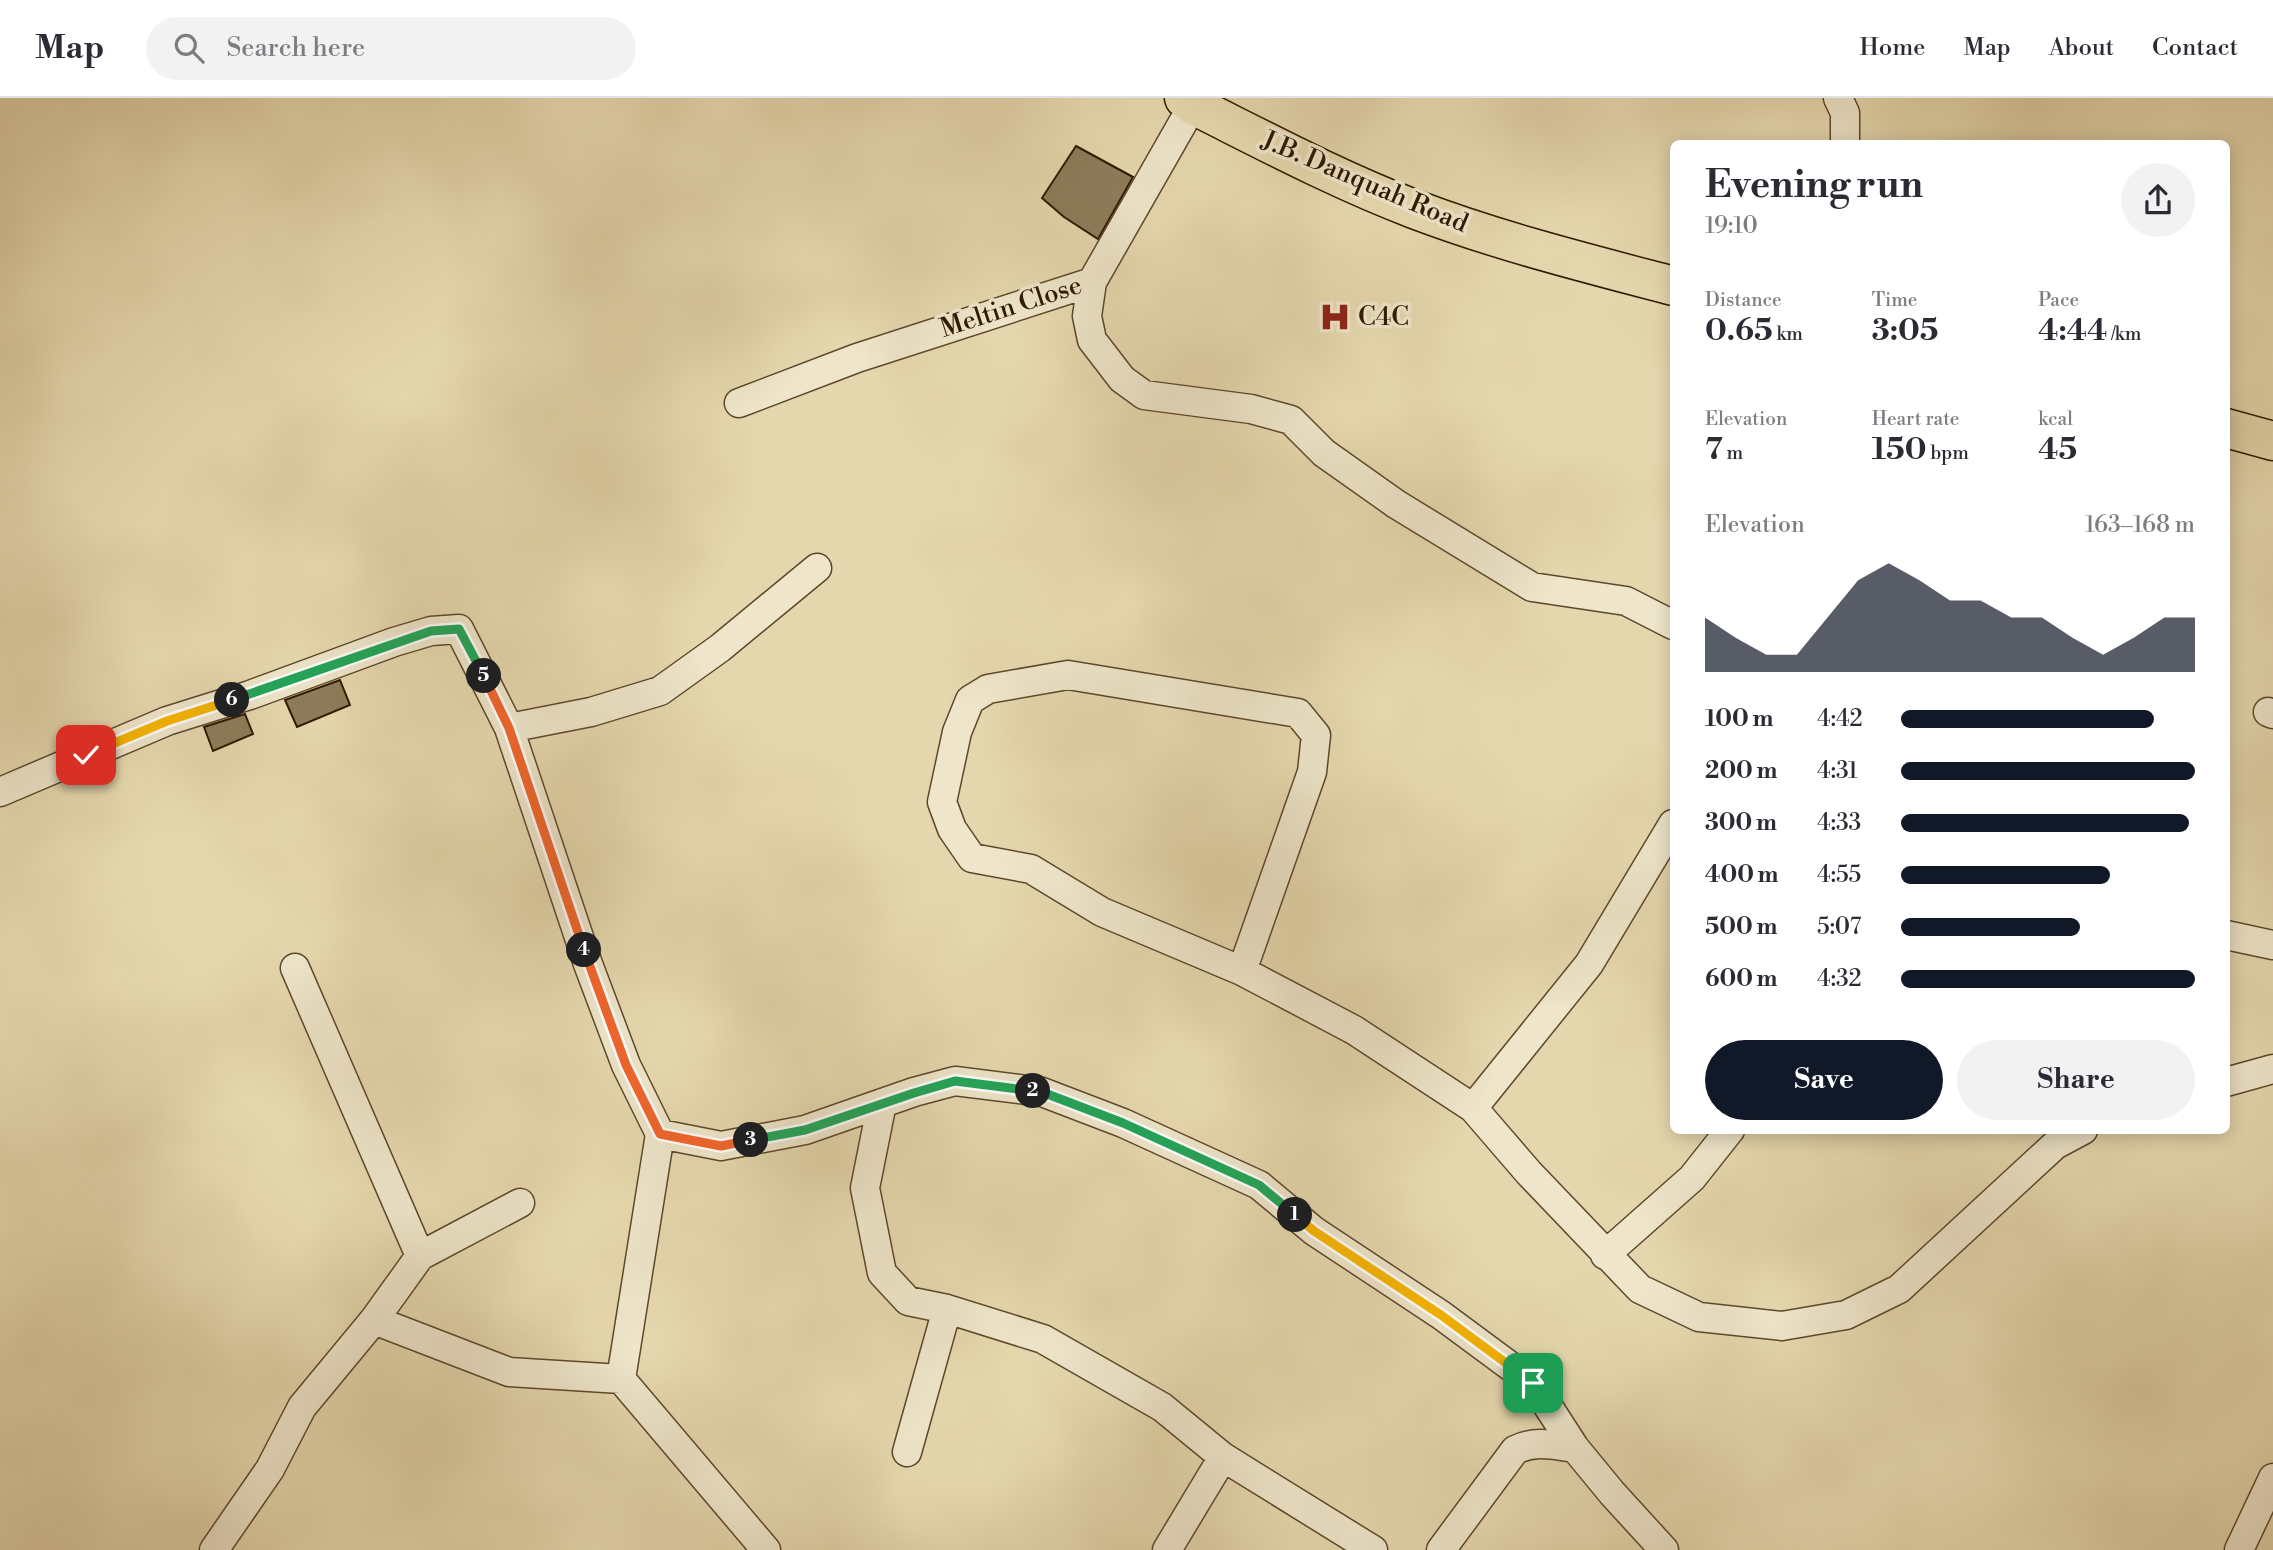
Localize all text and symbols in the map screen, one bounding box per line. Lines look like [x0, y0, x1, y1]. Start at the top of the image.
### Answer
search box [146, 17, 636, 80]
text: Map [35, 28, 104, 69]
icon: search [170, 29, 208, 67]
text: Search here [226, 32, 365, 64]
text: Home [1860, 33, 1925, 63]
text: Map [1963, 33, 2011, 63]
text: About [2049, 33, 2114, 63]
text: Contact [2152, 33, 2238, 63]
street label: J.B. Danquah Road [1256, 124, 1473, 240]
text: Evening run [1705, 162, 1923, 209]
button: share [2121, 163, 2195, 237]
text: 19:10 [1705, 212, 1758, 240]
street label: Meltin Close [936, 269, 1086, 345]
text: Distance [1705, 288, 1782, 312]
text: Time [1872, 288, 1917, 312]
text: Pace [2038, 288, 2079, 312]
hospital icon: C4C [1318, 300, 1352, 334]
place label: C4C [1358, 301, 1409, 333]
text: 0.65 [1705, 312, 1773, 350]
text: 3:05 [1872, 312, 1938, 350]
text: 4:44 [2038, 312, 2107, 350]
text: km [1773, 322, 1803, 346]
text: /km [2107, 322, 2141, 346]
text: Elevation [1705, 407, 1787, 431]
text: Heart rate [1872, 407, 1959, 431]
text: kcal [2038, 407, 2073, 431]
text: 7 [1705, 431, 1723, 469]
text: 150 [1872, 431, 1926, 469]
text: 45 [2038, 431, 2077, 469]
text: m [1723, 441, 1743, 465]
text: bpm [1926, 441, 1969, 465]
text: Elevation [1705, 511, 1805, 539]
text: 163–168 m [2085, 511, 2195, 539]
pin: 5 [466, 658, 502, 694]
text: 5 [478, 663, 489, 687]
pin: 6 [215, 682, 250, 718]
text: 6 [226, 687, 237, 711]
text: 100 m [1705, 705, 1773, 733]
text: 4:42 [1817, 705, 1863, 733]
pin [56, 725, 116, 785]
icon: check [67, 736, 105, 774]
text: 200 m [1705, 757, 1777, 785]
text: 4:31 [1817, 757, 1858, 785]
text: 300 m [1705, 809, 1777, 837]
text: 4:33 [1817, 809, 1861, 837]
text: 400 m [1705, 861, 1778, 889]
text: 4:55 [1817, 861, 1861, 889]
text: 500 m [1705, 913, 1777, 941]
text: 5:07 [1817, 913, 1861, 941]
pin: 4 [566, 932, 602, 968]
text: 4 [577, 937, 590, 961]
text: 600 m [1705, 965, 1778, 993]
text: 4:32 [1817, 965, 1862, 993]
button: Save [1705, 1040, 1943, 1120]
button: Share [1957, 1040, 2195, 1120]
pin: 2 [1016, 1074, 1050, 1108]
text: 2 [1027, 1078, 1038, 1102]
pin: 3 [734, 1122, 768, 1158]
text: 3 [745, 1127, 756, 1151]
pin: 1 [1278, 1198, 1312, 1232]
text: 1 [1290, 1202, 1299, 1226]
pin [1503, 1353, 1563, 1413]
icon: arrive [1514, 1364, 1552, 1402]

